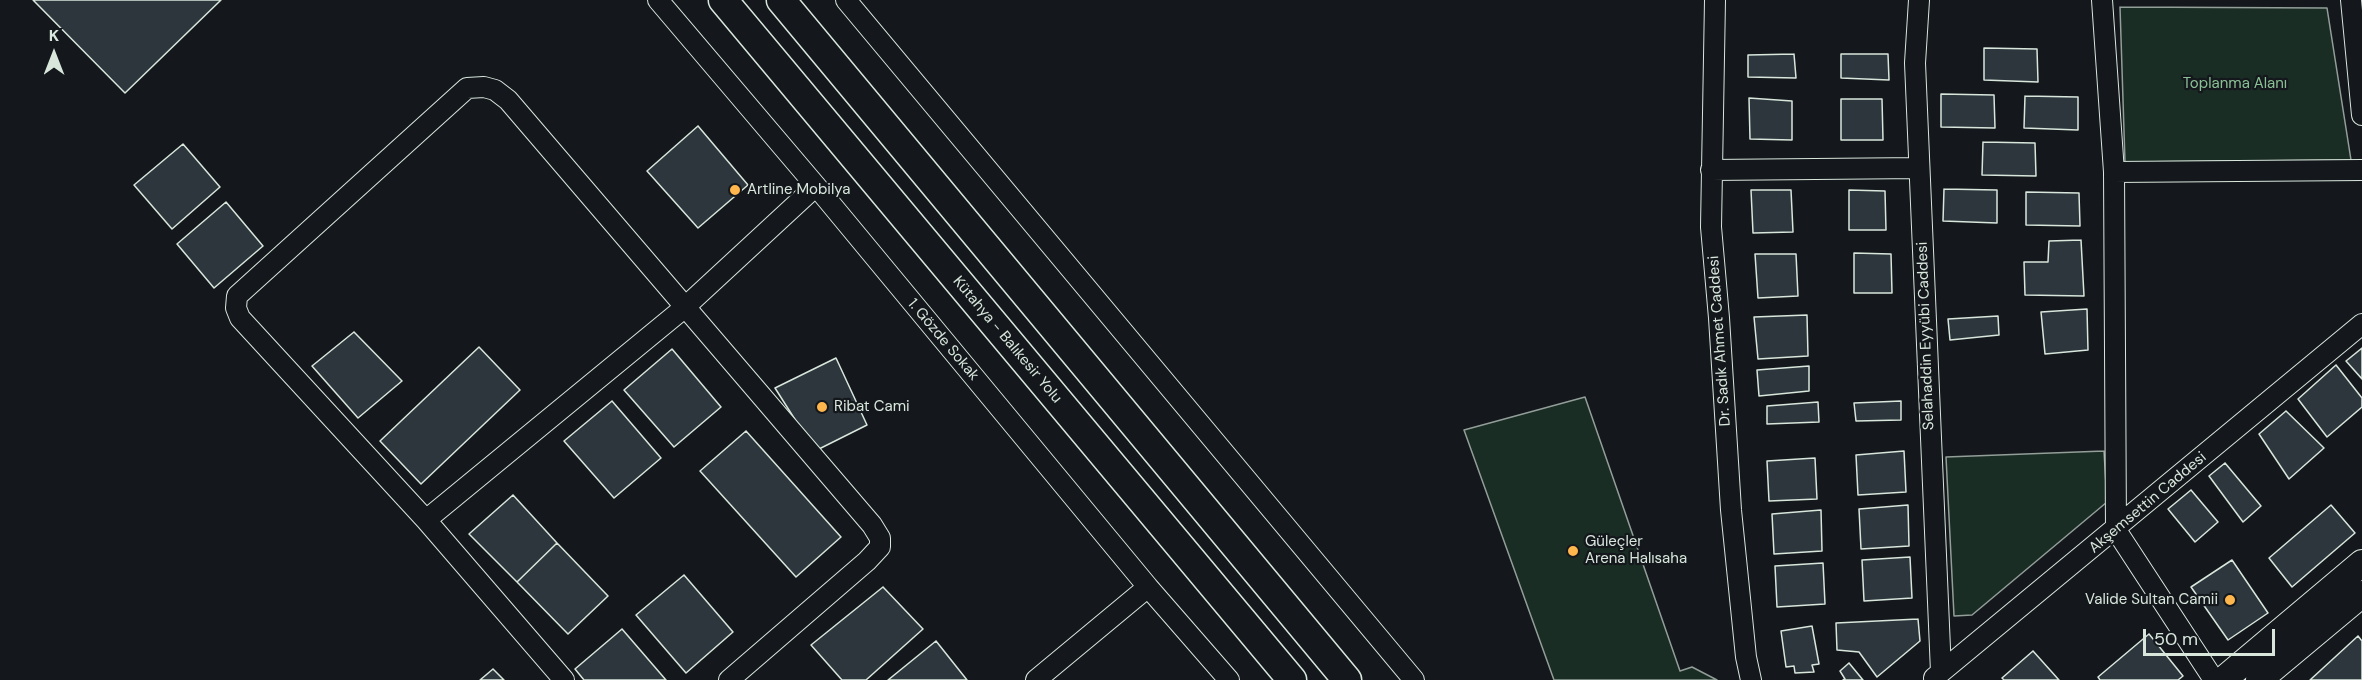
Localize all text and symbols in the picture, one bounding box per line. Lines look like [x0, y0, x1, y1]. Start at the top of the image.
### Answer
north arrow [24, 24, 84, 84]
text: K [49, 25, 59, 46]
park label: Toplanma Alanı [2183, 75, 2287, 93]
place label: Artline Mobilya [747, 181, 850, 199]
marker: Artline Mobilya [728, 183, 742, 197]
street label: Selahaddin Eyyübi Caddesi [1914, 241, 1938, 431]
street label: Dr. Sadık Ahmet Caddesi [1705, 255, 1735, 427]
street label: Kütahya - Balıkesir Yolu [949, 273, 1065, 407]
street label: 1. Gözde Sokak [903, 295, 983, 385]
place label: Ribat Cami [834, 398, 910, 416]
marker: Ribat Cami [815, 400, 829, 414]
street label: Akşemsettin Caddesi [2086, 449, 2210, 557]
place label: Güleçler Arena Halısaha [1585, 533, 1687, 568]
marker: Güleçler Arena Halısaha [1566, 544, 1580, 558]
place label: Valide Sultan Camii [2085, 591, 2218, 609]
marker: Valide Sultan Camii [2223, 593, 2237, 607]
scale bar [2146, 617, 2278, 655]
text: 50 m [2154, 627, 2198, 651]

